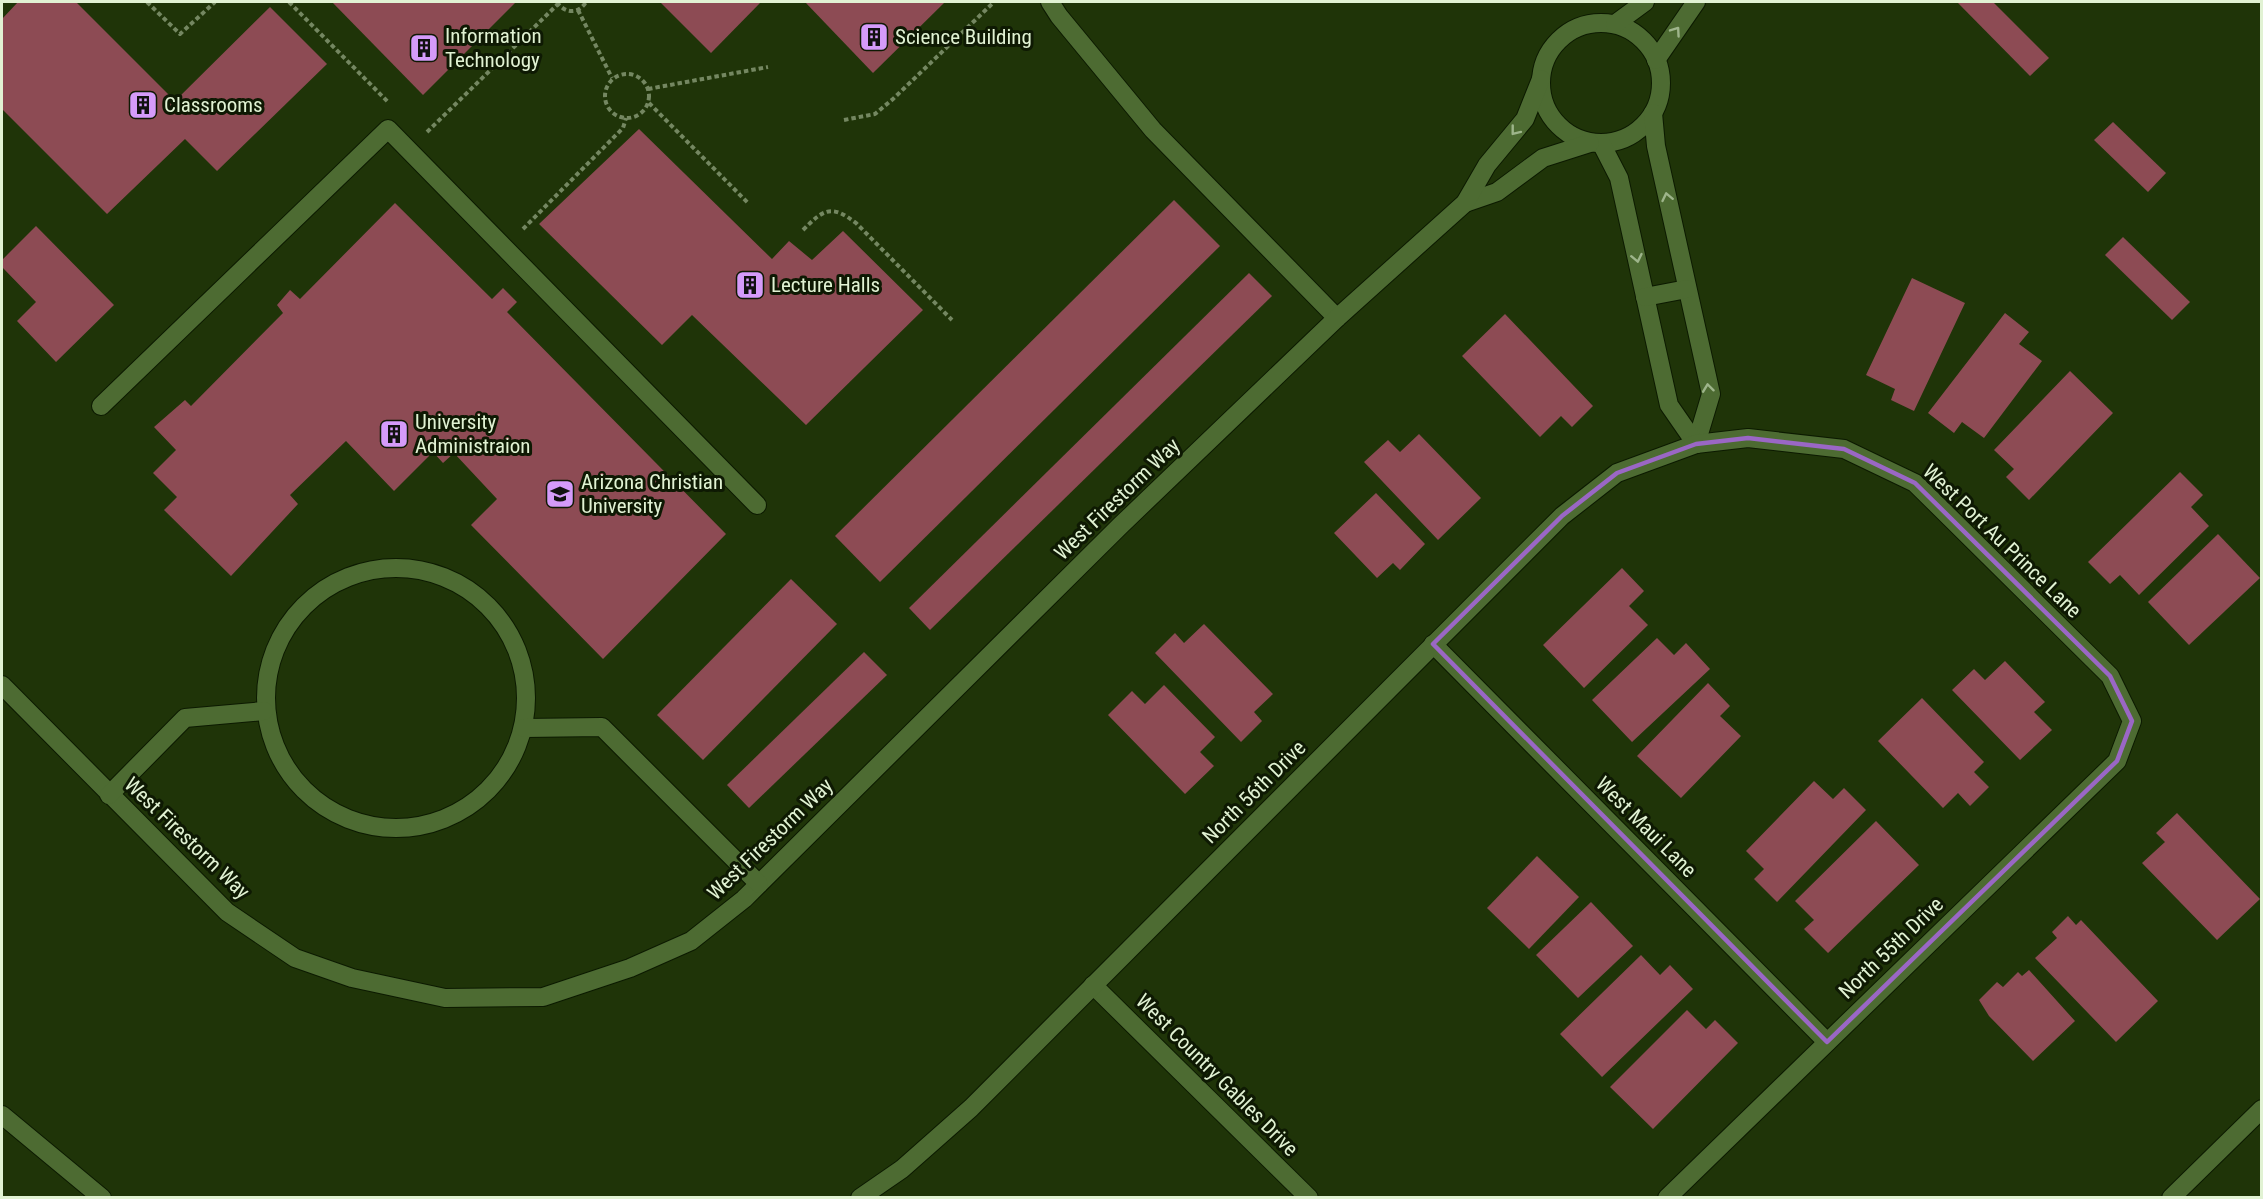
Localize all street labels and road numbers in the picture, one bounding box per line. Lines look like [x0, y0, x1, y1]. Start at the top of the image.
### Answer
street label: West Firestorm Way [1049, 433, 1185, 565]
street label: West Port Au Prince Lane [1918, 459, 2086, 623]
street label: North 56th Drive [1198, 736, 1310, 848]
street label: West Firestorm Way [119, 772, 255, 904]
street label: West Maui Lane [1591, 772, 1701, 882]
street label: West Firestorm Way [702, 773, 838, 905]
street label: North 55th Drive [1834, 892, 1948, 1004]
street label: West Country Gables Drive [1131, 989, 1303, 1161]

